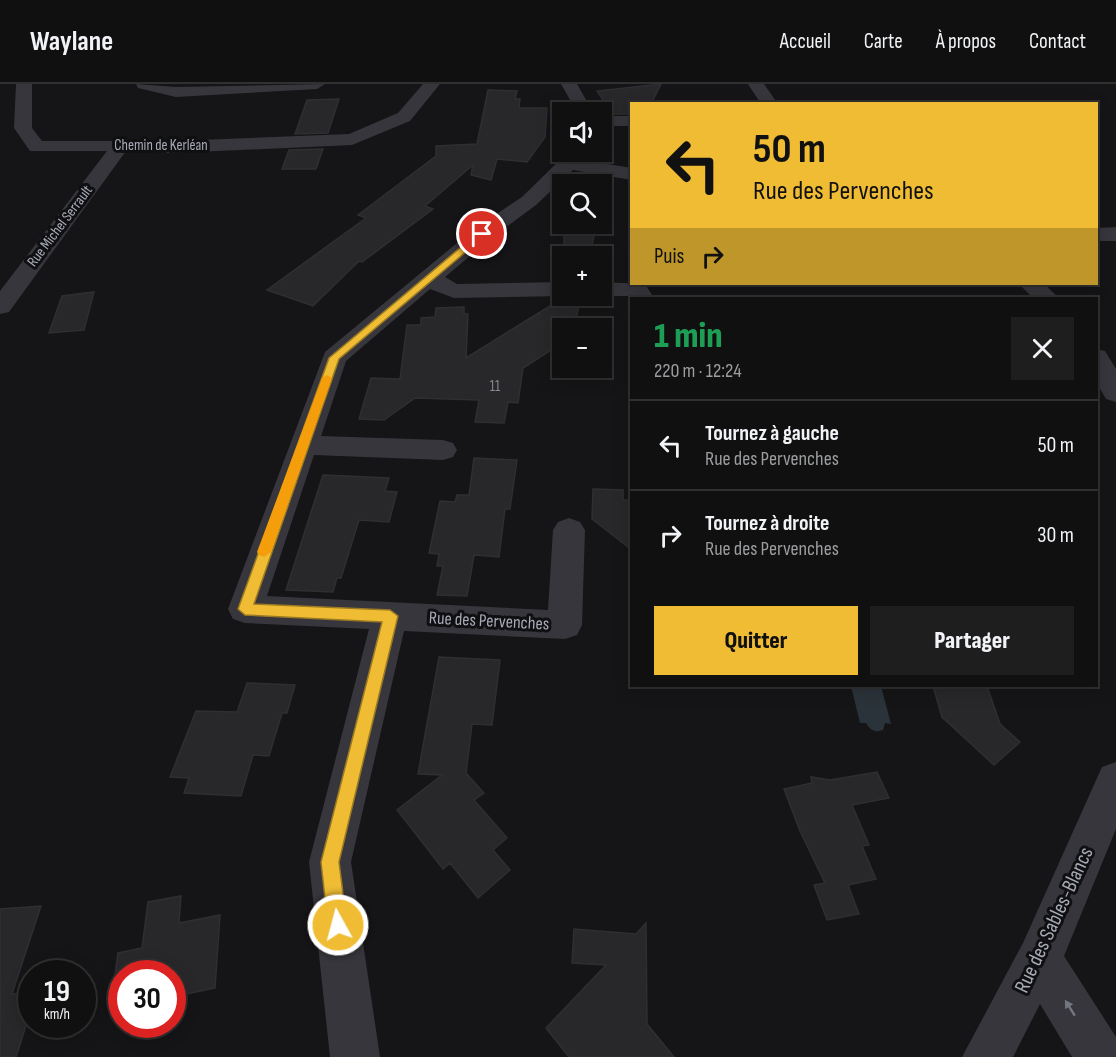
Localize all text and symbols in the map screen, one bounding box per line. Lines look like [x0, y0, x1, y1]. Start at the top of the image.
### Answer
text: Waylane [30, 25, 113, 58]
text: Accueil [780, 29, 831, 54]
text: Carte [864, 29, 903, 54]
text: À propos [936, 29, 996, 54]
text: Contact [1029, 29, 1086, 54]
map controls [552, 102, 612, 378]
button: sound [552, 102, 612, 162]
text: 50 m [753, 124, 826, 175]
icon: left [654, 126, 732, 204]
street label: Chemin de Kerléan [114, 136, 208, 155]
button: search [552, 174, 612, 234]
text: Rue des Pervenches [753, 175, 934, 207]
street label: Rue Michel Serrault [23, 181, 97, 271]
pin [456, 208, 507, 259]
icon: arrive [465, 217, 498, 250]
icon: right [696, 240, 729, 273]
text: Puis [654, 243, 684, 270]
button: + [552, 246, 612, 306]
text: 1 min [654, 315, 722, 358]
button: close [1011, 317, 1074, 380]
button: − [552, 318, 612, 378]
text: 220 m · 12:24 [654, 359, 742, 383]
house number: 11 [490, 377, 501, 396]
text: Tournez à gauche [705, 420, 839, 447]
icon: left [654, 429, 687, 462]
text: 50 m [1038, 432, 1074, 459]
text: Rue des Pervenches [705, 447, 839, 471]
text: Tournez à droite [705, 510, 830, 537]
icon: right [654, 519, 687, 552]
text: 30 m [1037, 522, 1074, 549]
text: Rue des Pervenches [705, 537, 839, 561]
button: Quitter [654, 606, 858, 675]
button: Partager [870, 606, 1074, 675]
street label: Rue des Pervenches [428, 607, 550, 635]
street label: Rue des Sables-Blancs [1009, 843, 1099, 997]
position arrow [306, 893, 370, 957]
speed limit sign: 30 [108, 960, 186, 1038]
text: 19 [44, 974, 70, 1010]
one-way arrow [1064, 1000, 1075, 1016]
text: km/h [44, 1005, 70, 1024]

